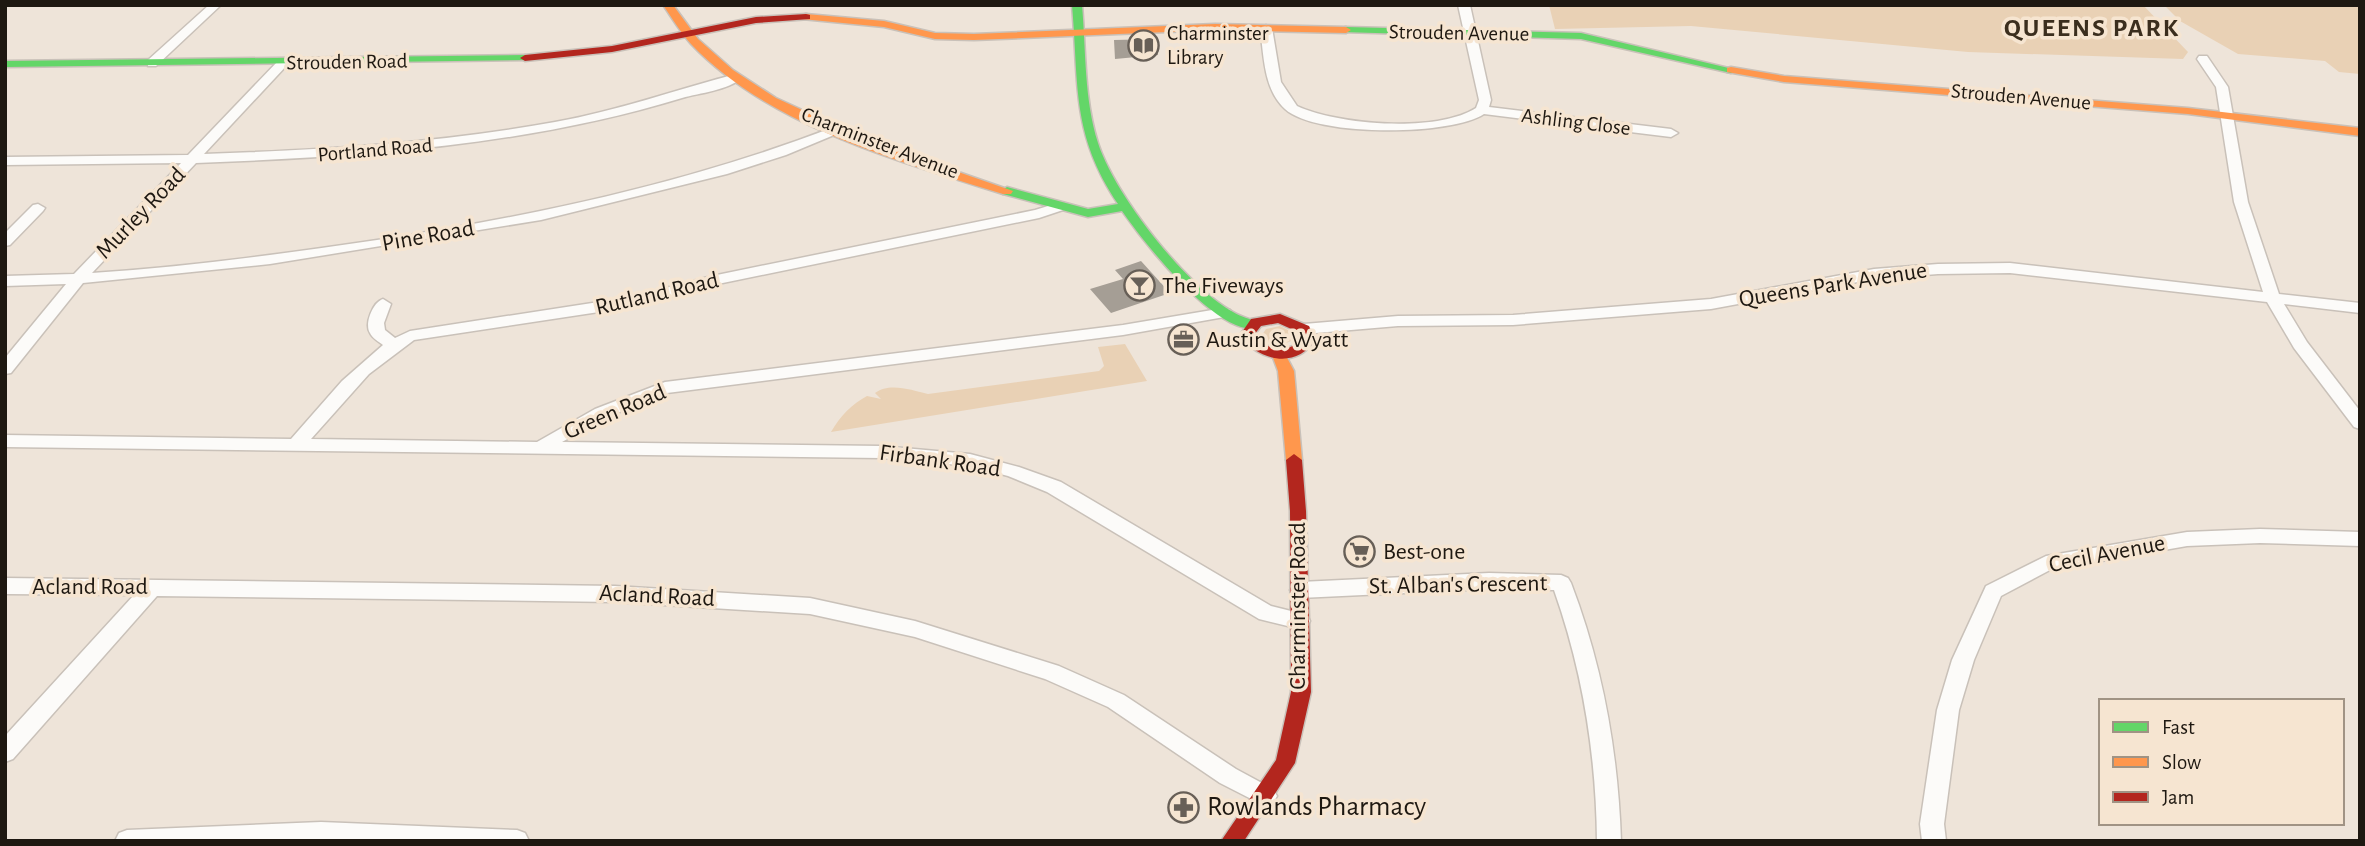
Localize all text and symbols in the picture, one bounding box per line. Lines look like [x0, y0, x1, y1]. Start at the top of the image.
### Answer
district label: QUEENS PARK [2004, 15, 2180, 41]
street label: Strouden Avenue [1389, 21, 1529, 45]
place label: Charminster Library [1167, 23, 1269, 68]
library icon: Charminster Library [1127, 28, 1161, 62]
street label: Strouden Road [286, 50, 408, 74]
street label: Strouden Avenue [1950, 80, 2092, 114]
street label: Charminster Avenue [799, 103, 961, 183]
street label: Ashling Close [1520, 105, 1632, 139]
street label: Portland Road [317, 135, 433, 165]
street label: Murley Road [92, 163, 190, 263]
street label: Pine Road [380, 216, 476, 256]
street label: Queens Park Avenue [1737, 258, 1929, 312]
street label: Rutland Road [593, 268, 721, 320]
bar icon: The Fiveways [1122, 269, 1156, 303]
place label: The Fiveways [1162, 274, 1284, 298]
office icon: Austin & Wyatt [1166, 323, 1200, 357]
place label: Austin & Wyatt [1206, 328, 1348, 352]
street label: Green Road [561, 380, 669, 444]
street label: Firbank Road [878, 441, 1002, 481]
street label: Charminster Road [1286, 522, 1310, 690]
street label: Cecil Avenue [2047, 531, 2167, 577]
supermarket icon: Best-one [1343, 535, 1377, 569]
place label: Best-one [1383, 540, 1465, 564]
street label: St. Alban's Crescent [1369, 571, 1548, 599]
street label: Acland Road [32, 575, 148, 599]
street label: Acland Road [598, 581, 716, 611]
legend [2099, 699, 2344, 825]
text: Fast [2162, 717, 2195, 738]
text: Slow [2162, 752, 2201, 773]
text: Jam [2162, 787, 2194, 808]
pharmacy icon: Rowlands Pharmacy [1167, 790, 1201, 824]
place label: Rowlands Pharmacy [1207, 793, 1426, 821]

